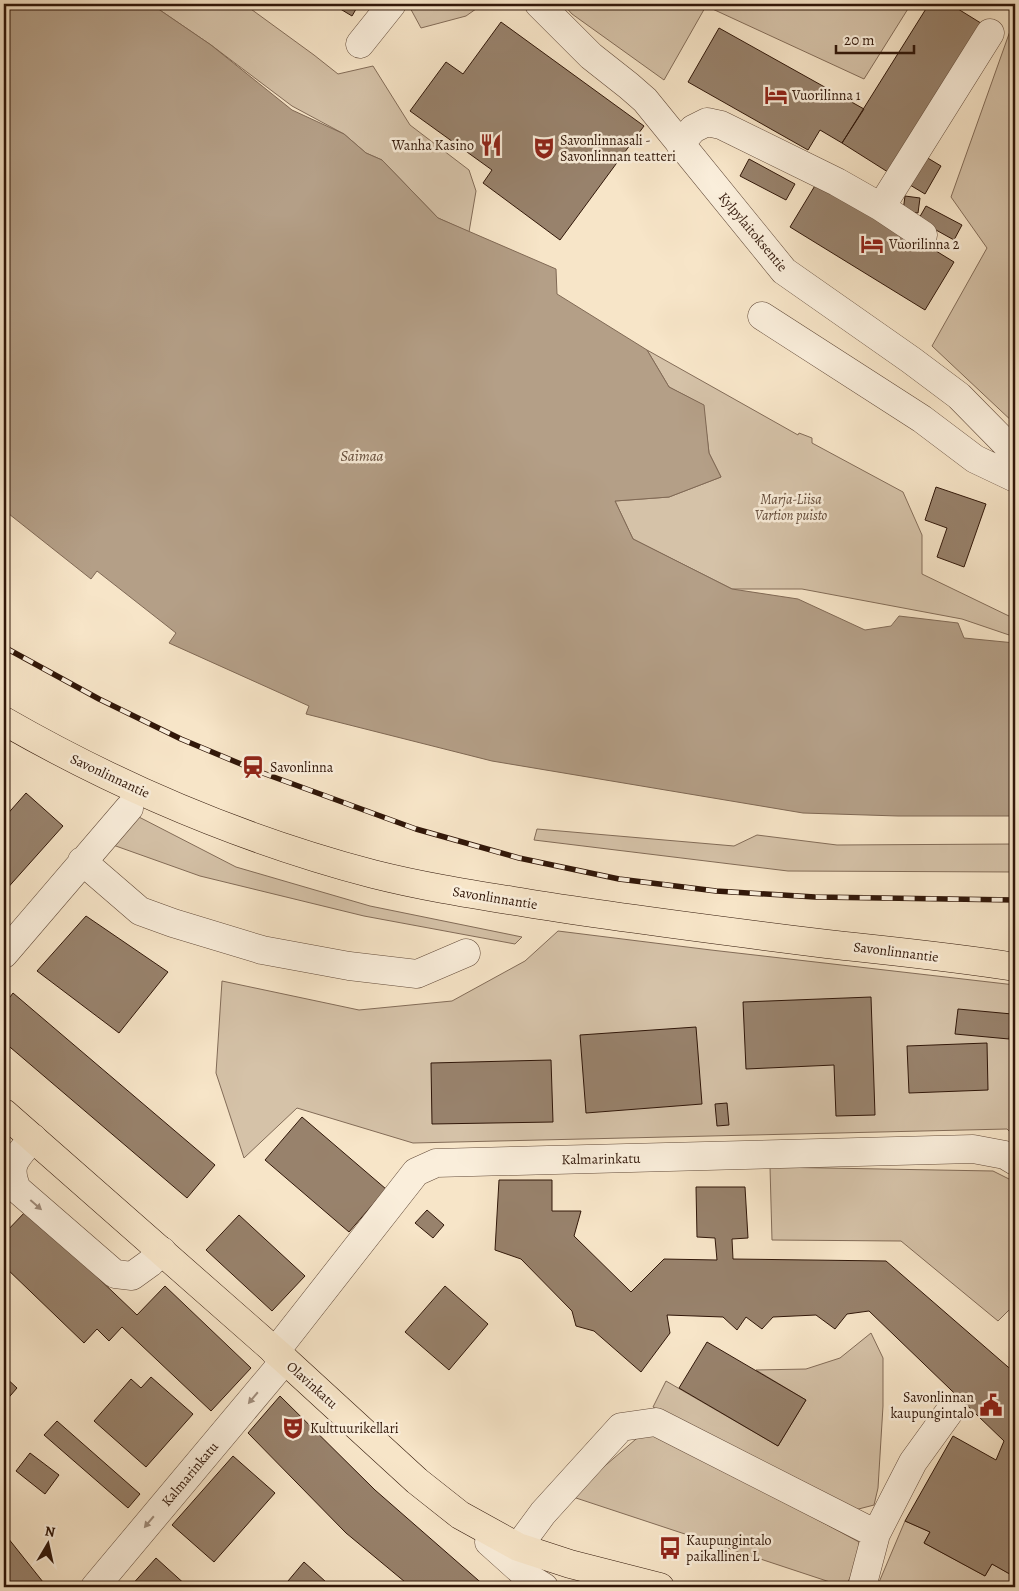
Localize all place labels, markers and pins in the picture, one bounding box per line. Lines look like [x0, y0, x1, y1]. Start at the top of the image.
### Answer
hotel icon: Vuorilinna 1 [763, 82, 789, 108]
place label: Vuorilinna 1 [791, 86, 861, 105]
place label: Savonlinnasali - Savonlinnan teatteri [560, 131, 676, 166]
restaurant icon: Wanha Kasino [478, 132, 504, 158]
theatre icon: Savonlinnasali - Savonlinnan teatteri [531, 135, 557, 161]
place label: Wanha Kasino [391, 136, 474, 155]
hotel icon: Vuorilinna 2 [859, 231, 885, 257]
place label: Vuorilinna 2 [888, 235, 960, 254]
station icon: Savonlinna [240, 754, 266, 780]
place label: Savonlinna [270, 758, 334, 777]
place label: Savonlinnan kaupungintalo [890, 1388, 974, 1423]
public building icon: Savonlinnan kaupungintalo [978, 1392, 1004, 1418]
theatre icon: Kulttuurikellari [280, 1415, 306, 1441]
place label: Kulttuurikellari [310, 1419, 399, 1438]
place label: Kaupungintalo paikallinen L [686, 1531, 772, 1566]
bus stop icon: Kaupungintalo paikallinen L [657, 1535, 683, 1561]

